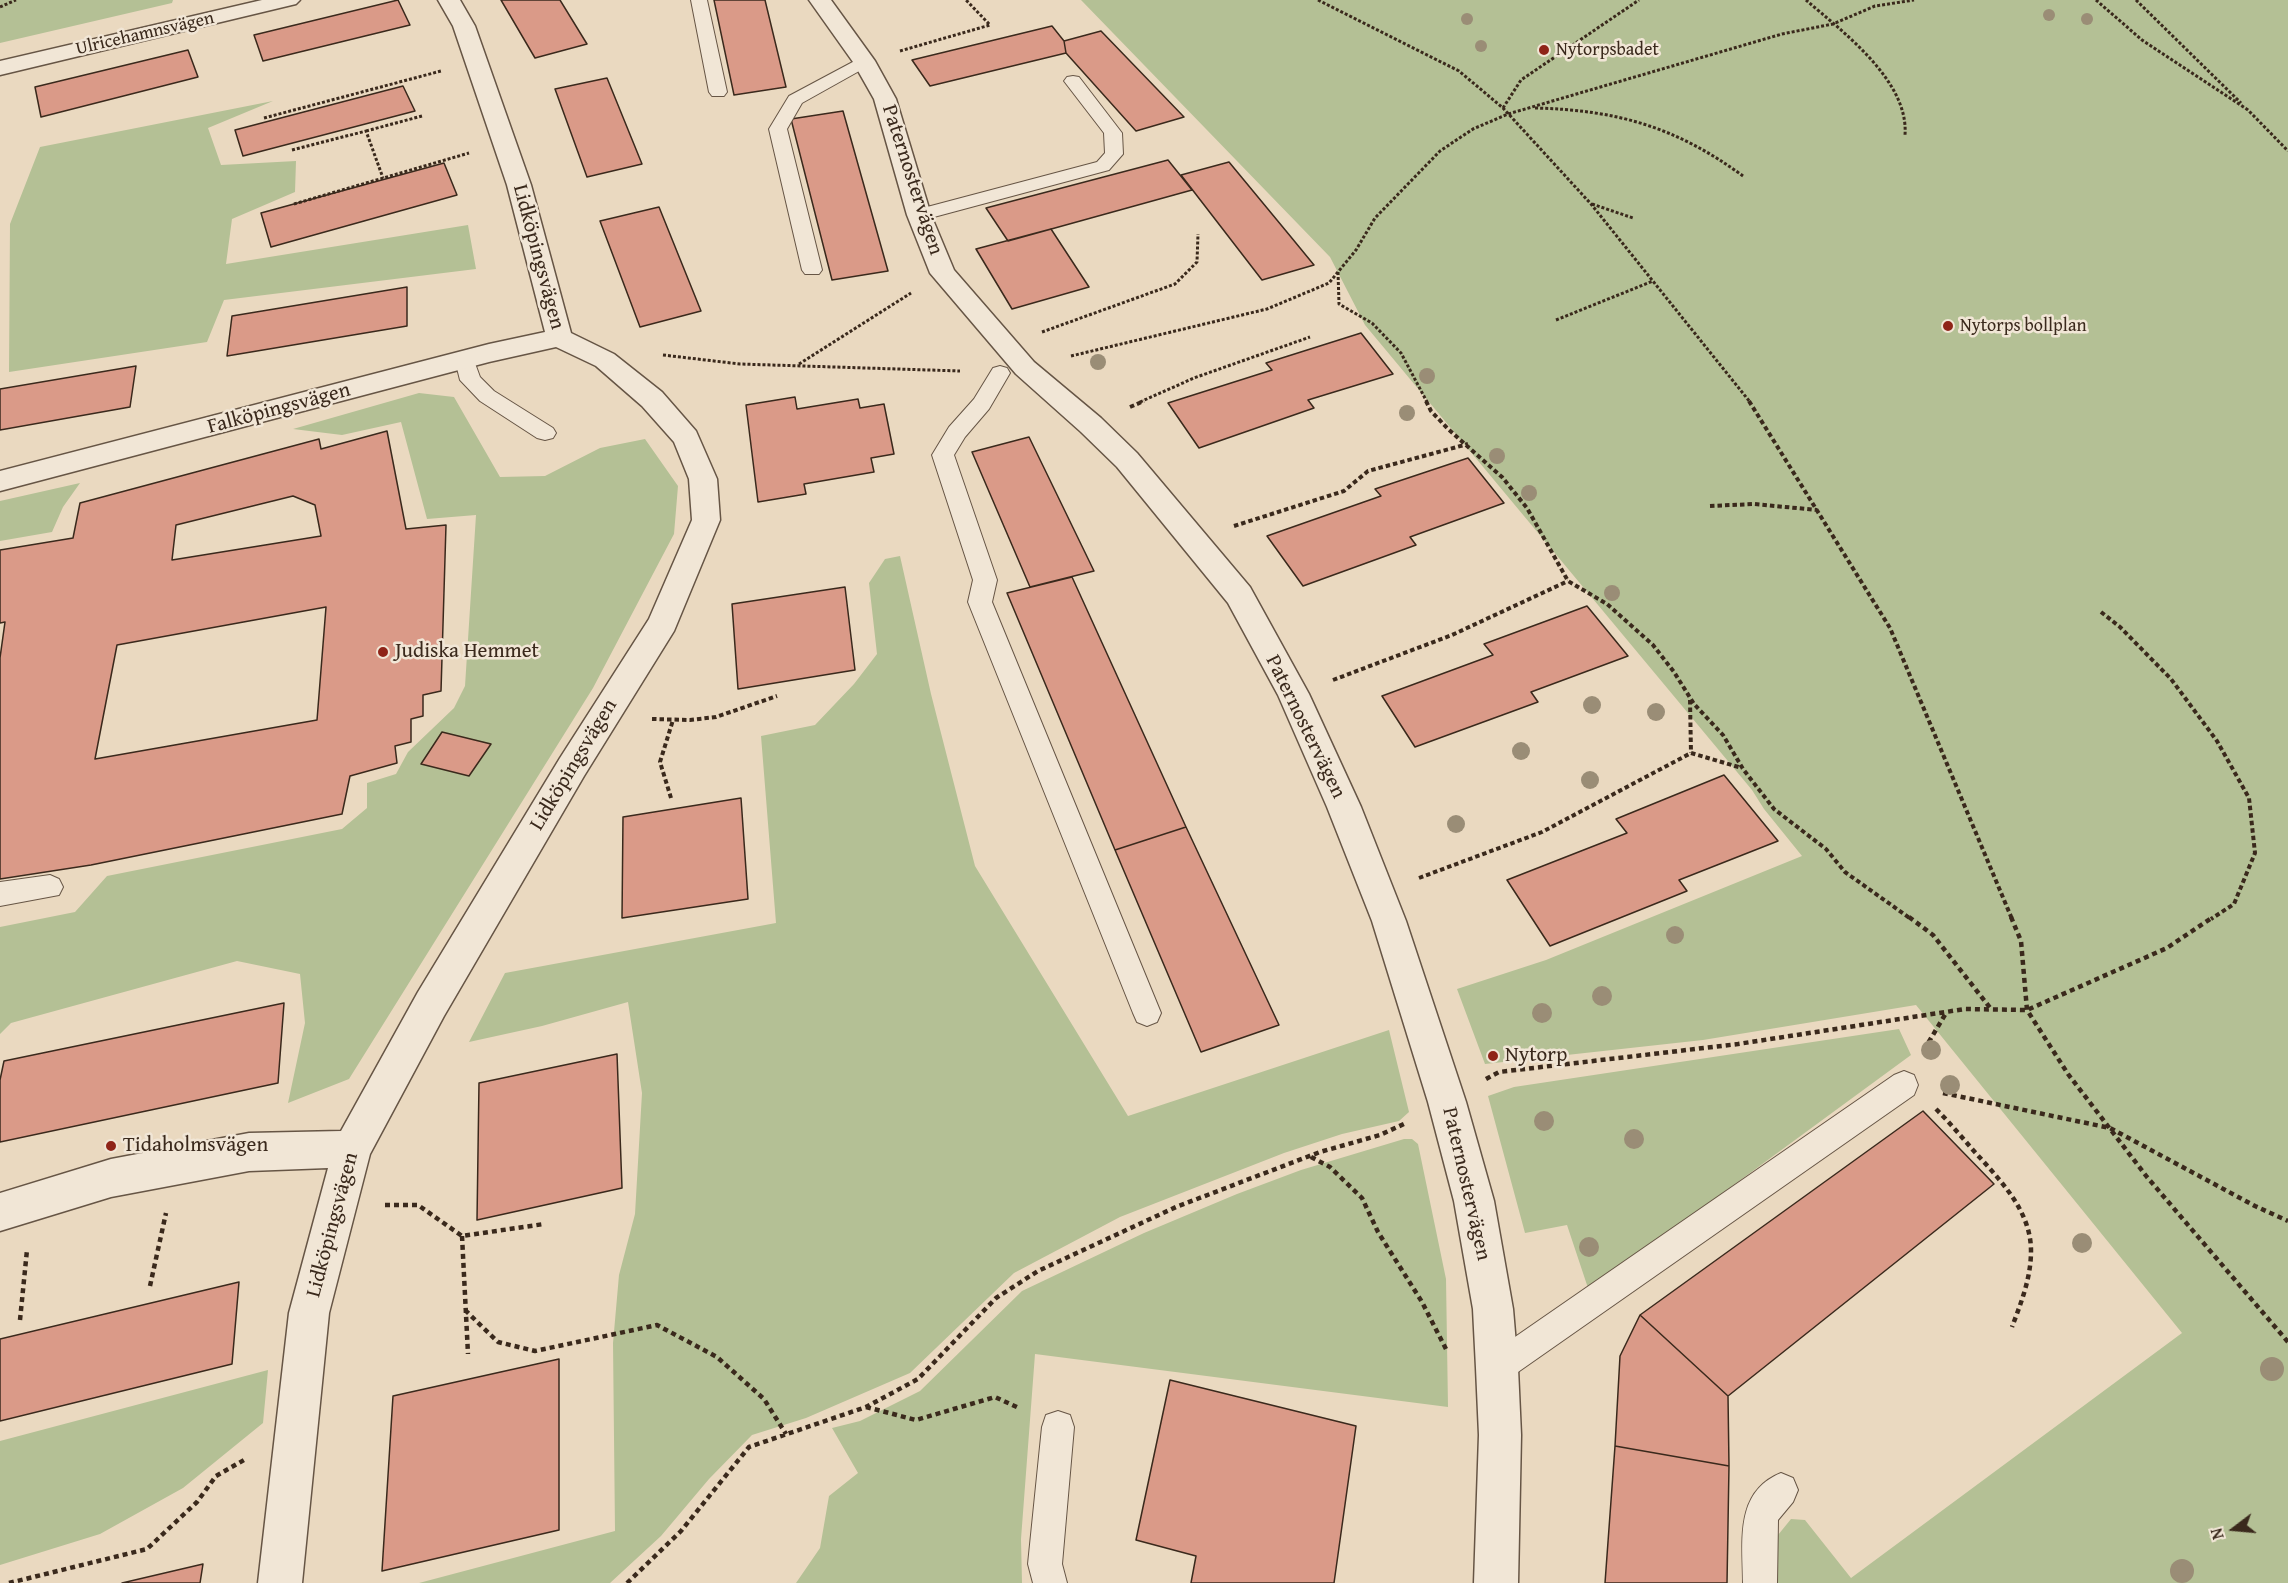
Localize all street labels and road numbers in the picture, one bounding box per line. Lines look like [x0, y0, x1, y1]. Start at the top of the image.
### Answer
street label: Ulricehamnsvägen [74, 8, 216, 60]
street label: Paternostervägen [876, 102, 948, 258]
street label: Lidköpingsvägen [507, 182, 569, 332]
street label: Falköpingsvägen [205, 378, 353, 440]
street label: Paternostervägen [1259, 651, 1351, 803]
street label: Lidköpingsvägen [525, 695, 623, 835]
street label: Paternostervägen [1436, 1105, 1496, 1263]
street label: Lidköpingsvägen [302, 1150, 364, 1300]

